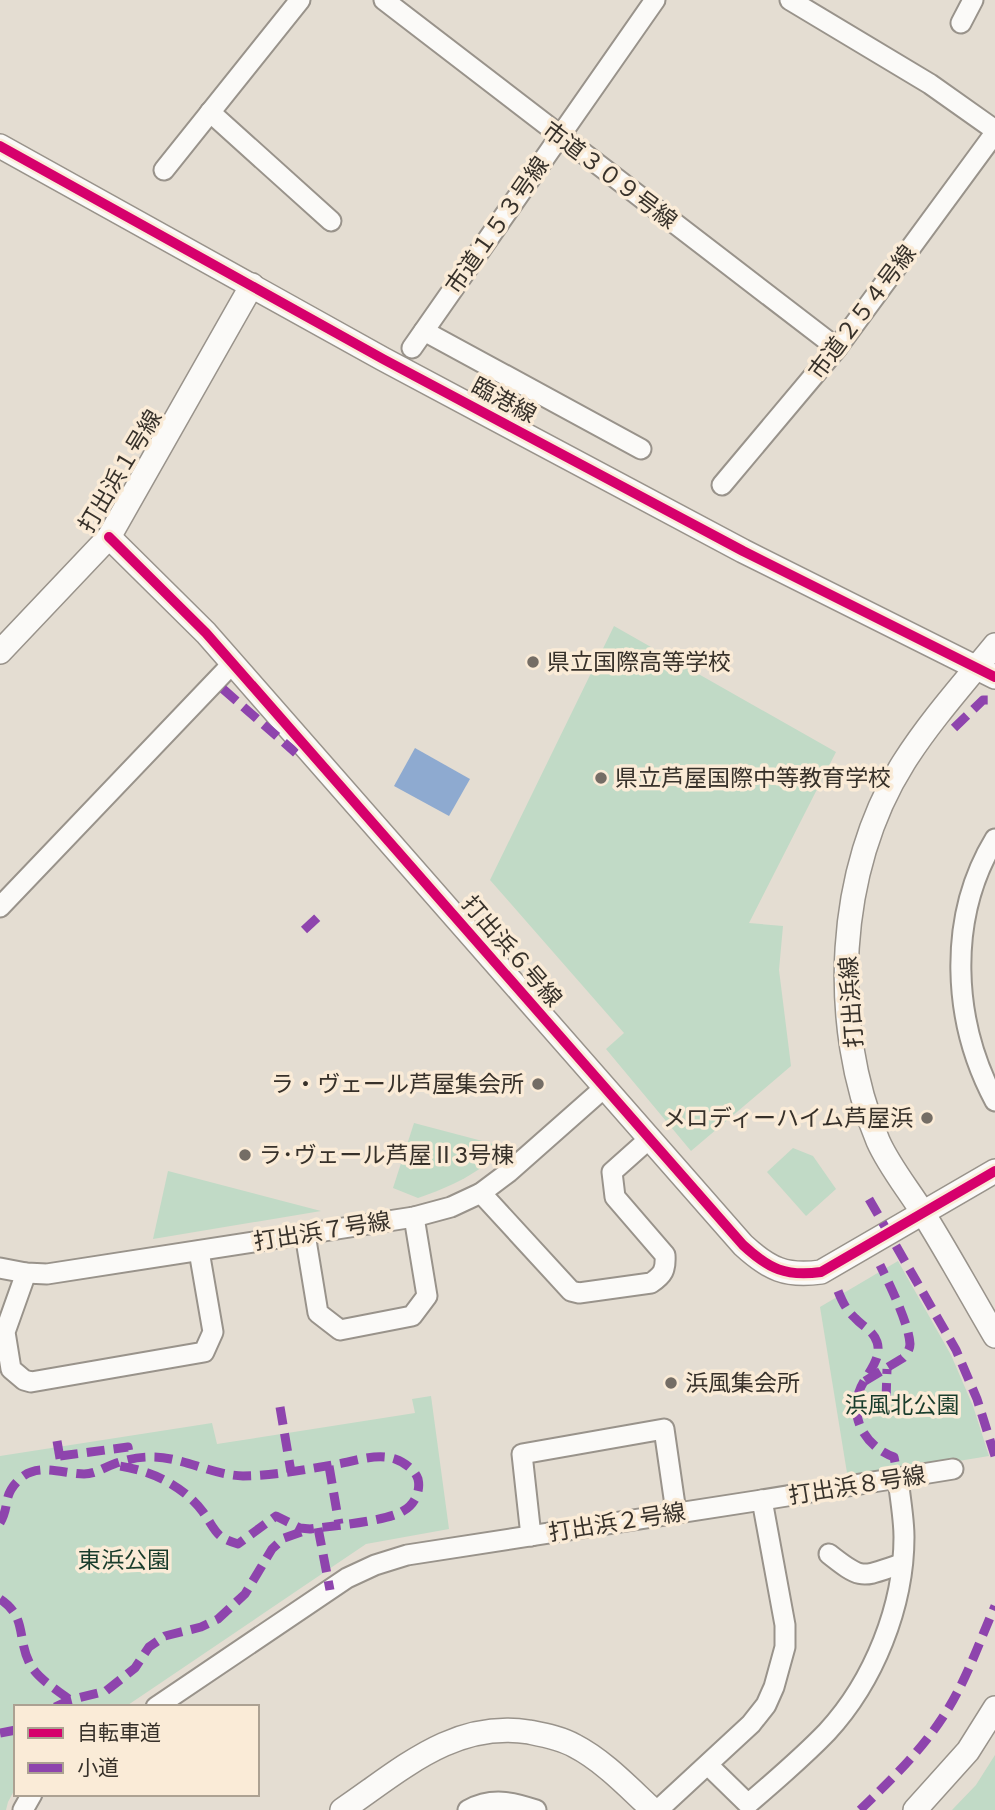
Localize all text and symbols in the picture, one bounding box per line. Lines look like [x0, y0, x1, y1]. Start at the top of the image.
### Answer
street label: 市道３０９号線 [535, 117, 682, 237]
street label: 市道１５３号線 [441, 152, 557, 301]
street label: 市道２５４号線 [804, 240, 924, 387]
street label: 臨港線 [466, 373, 540, 431]
street label: 打出浜１号線 [74, 406, 170, 539]
place label: 県立国際高等学校 [547, 650, 731, 679]
marker: 県立国際高等学校 [525, 654, 541, 670]
place label: 県立芦屋国際中等教育学校 [615, 766, 891, 795]
marker: 県立芦屋国際中等教育学校 [593, 770, 609, 786]
street label: 打出浜６号線 [454, 891, 566, 1014]
street label: 打出浜線 [836, 955, 871, 1049]
place label: ラ・ヴェール芦屋集会所 [271, 1072, 524, 1101]
marker: ラ・ヴェール芦屋集会所 [530, 1076, 546, 1092]
place label: メロディーハイム芦屋浜 [663, 1106, 913, 1135]
marker: メロディーハイム芦屋浜 [919, 1110, 935, 1126]
place label: ラ･ヴェール芦屋Ⅱ3号棟 [259, 1143, 514, 1172]
marker: ラ･ヴェール芦屋Ⅱ3号棟 [237, 1147, 253, 1163]
street label: 打出浜７号線 [252, 1208, 393, 1259]
place label: 浜風集会所 [685, 1371, 800, 1400]
marker: 浜風集会所 [663, 1375, 679, 1391]
park label: 浜風北公園 [845, 1393, 960, 1422]
street label: 打出浜８号線 [787, 1462, 928, 1513]
street label: 打出浜２号線 [547, 1499, 688, 1550]
park label: 東浜公園 [78, 1548, 170, 1577]
legend [14, 1705, 259, 1796]
text: 自転車道 [77, 1721, 161, 1748]
text: 小道 [77, 1756, 119, 1783]

